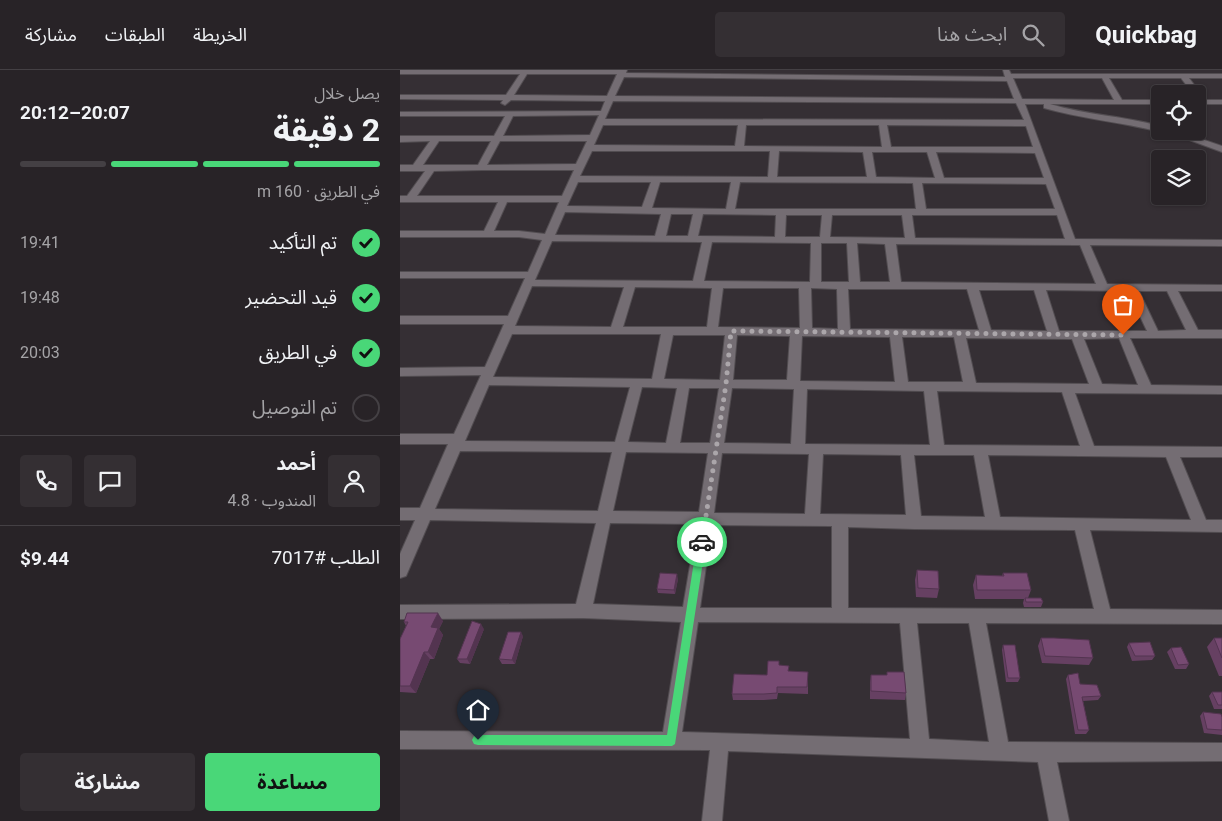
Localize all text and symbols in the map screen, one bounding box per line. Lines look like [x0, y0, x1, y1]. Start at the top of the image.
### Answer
search box [715, 12, 1065, 57]
icon: search [1019, 21, 1047, 49]
text: Quickbag [1095, 21, 1197, 49]
text: ابحث هنا [937, 23, 1007, 46]
text: مشاركة [25, 24, 77, 45]
text: الطبقات [105, 24, 165, 45]
text: الخريطة [193, 24, 247, 45]
text: يصل خلال [314, 84, 380, 103]
map controls [1151, 85, 1206, 205]
button: locate [1151, 85, 1206, 140]
text: 20:07–20:12 [20, 101, 130, 124]
text: 2 دقيقة [273, 111, 380, 149]
button: layers [1151, 150, 1206, 205]
text: في الطريق · 160 m [257, 182, 380, 201]
icon: check [352, 229, 380, 257]
text: تم التأكيد [269, 231, 337, 254]
text: 19:41 [20, 233, 60, 252]
icon: check [352, 284, 380, 312]
pin [1102, 284, 1144, 335]
text: قيد التحضير [245, 286, 337, 309]
text: 19:48 [20, 288, 60, 307]
icon: bag [1109, 291, 1137, 319]
icon: check [352, 339, 380, 367]
text: في الطريق [259, 341, 337, 364]
text: 20:03 [20, 343, 60, 362]
text: تم التوصيل [252, 396, 337, 419]
text: أحمد [276, 452, 316, 475]
button: phone [20, 455, 72, 507]
button: chat [84, 455, 136, 507]
button: person [328, 455, 380, 507]
text: المندوب · 4.8 [227, 491, 316, 510]
courier [677, 517, 727, 567]
icon: car [688, 528, 716, 556]
text: الطلب #7017 [271, 546, 380, 569]
text: $9.44 [20, 547, 69, 570]
pin [457, 689, 499, 740]
icon: home [464, 696, 492, 724]
button: مشاركة [20, 753, 195, 811]
button: مساعدة [205, 753, 380, 811]

